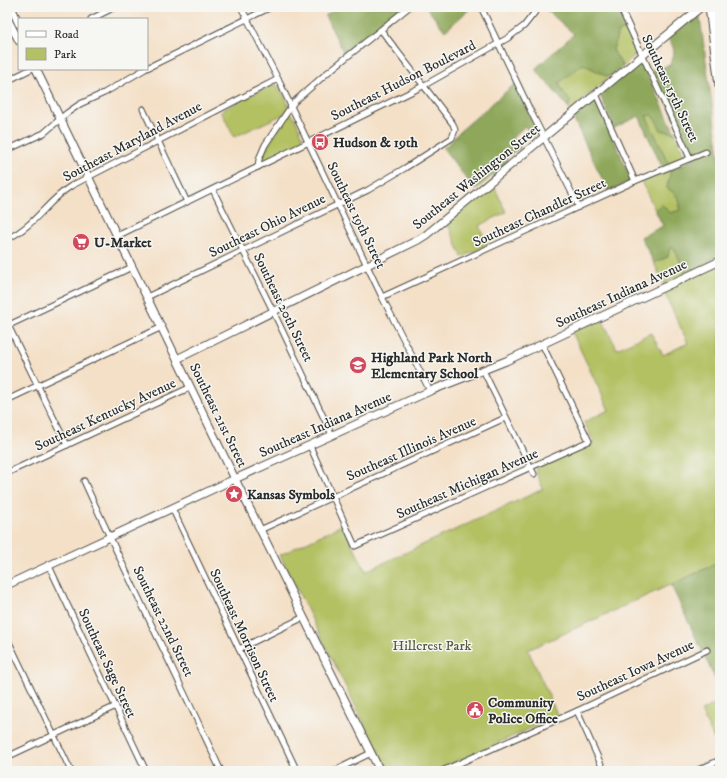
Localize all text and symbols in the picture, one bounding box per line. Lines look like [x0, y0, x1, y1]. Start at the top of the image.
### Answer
legend [18, 18, 148, 70]
text: Road [54, 27, 79, 42]
street label: Southeast 15th Street [637, 32, 703, 146]
street label: Southeast Hudson Boulevard [328, 36, 479, 125]
text: Park [54, 47, 76, 62]
street label: Southeast Maryland Avenue [60, 98, 205, 186]
street label: Southeast Washington Street [409, 119, 544, 234]
bus stop icon: Hudson & 19th [310, 132, 330, 152]
place label: Hudson & 19th [333, 134, 418, 152]
street label: Southeast 19th Street [322, 159, 390, 272]
street label: Southeast Chandler Street [470, 174, 609, 252]
street label: Southeast Ohio Avenue [206, 190, 329, 262]
supermarket icon: U-Market [71, 232, 91, 252]
place label: U-Market [94, 234, 152, 252]
street label: Southeast 20th Street [249, 250, 317, 365]
street label: Southeast Indiana Avenue [553, 255, 690, 332]
place label: Highland Park North Elementary School [371, 349, 493, 383]
school or university icon: Highland Park North Elementary School [348, 355, 368, 375]
street label: Southeast 21st Street [185, 360, 251, 471]
street label: Southeast Kentucky Avenue [32, 374, 179, 456]
street label: Southeast Indiana Avenue [257, 388, 394, 462]
street label: Southeast Illinois Avenue [344, 412, 479, 486]
street label: Southeast Michigan Avenue [394, 444, 541, 523]
place icon: Kansas Symbols [224, 484, 244, 504]
place label: Kansas Symbols [247, 486, 335, 504]
street label: Southeast 22nd Street [129, 563, 198, 680]
street label: Southeast Morrison Street [205, 566, 283, 705]
street label: Southeast Sage Street [74, 606, 141, 721]
street label: Southeast Iowa Avenue [574, 636, 697, 706]
park label: Hillcrest Park [392, 637, 472, 655]
place label: Community Police Office [488, 694, 558, 728]
public building icon: Community Police Office [465, 700, 485, 720]

